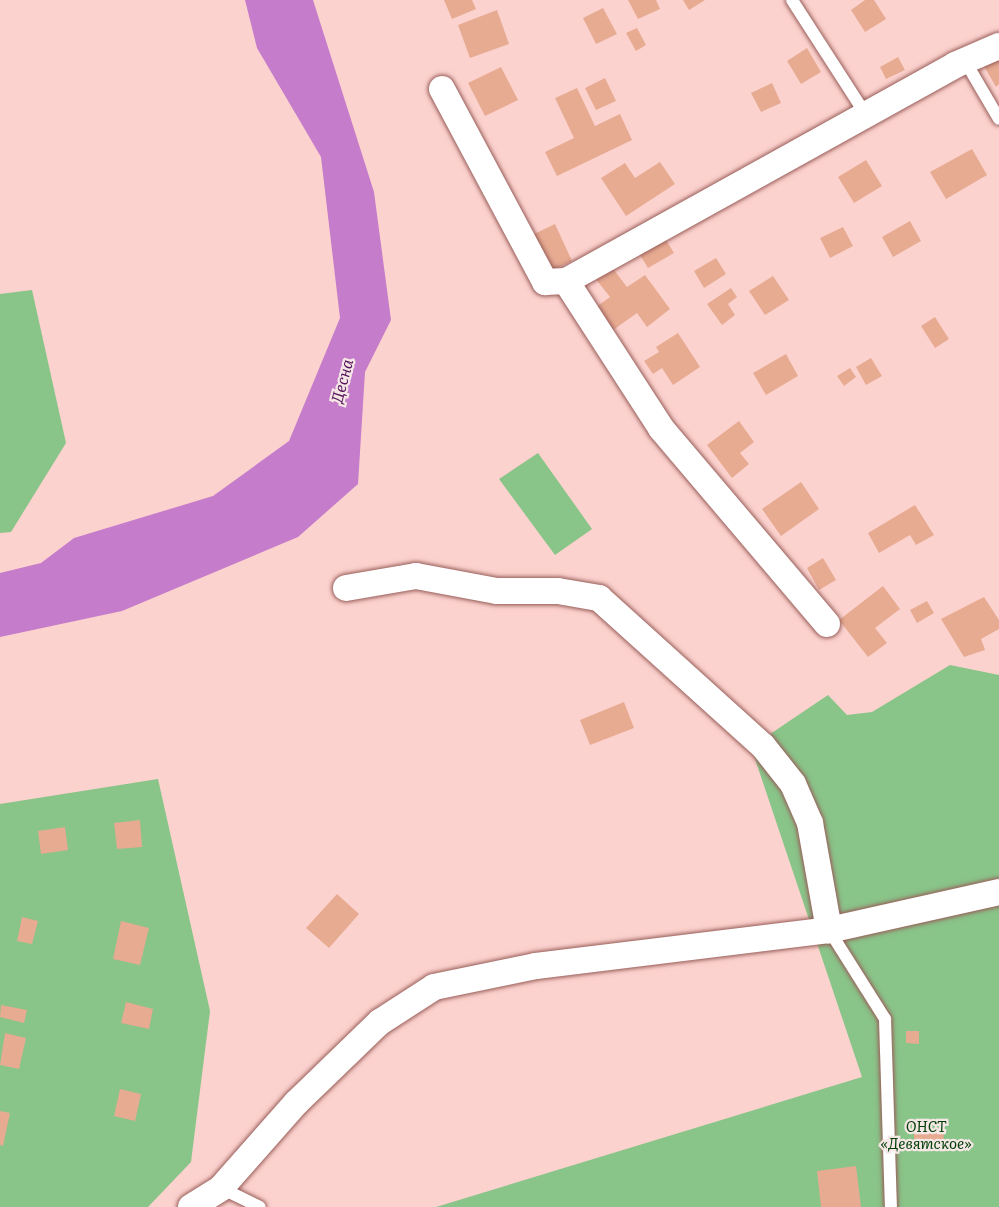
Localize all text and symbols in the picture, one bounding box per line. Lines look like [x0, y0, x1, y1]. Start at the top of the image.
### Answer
water label: Десна [326, 357, 356, 405]
park label: ОНСТ «Девятское» [880, 1116, 972, 1151]

